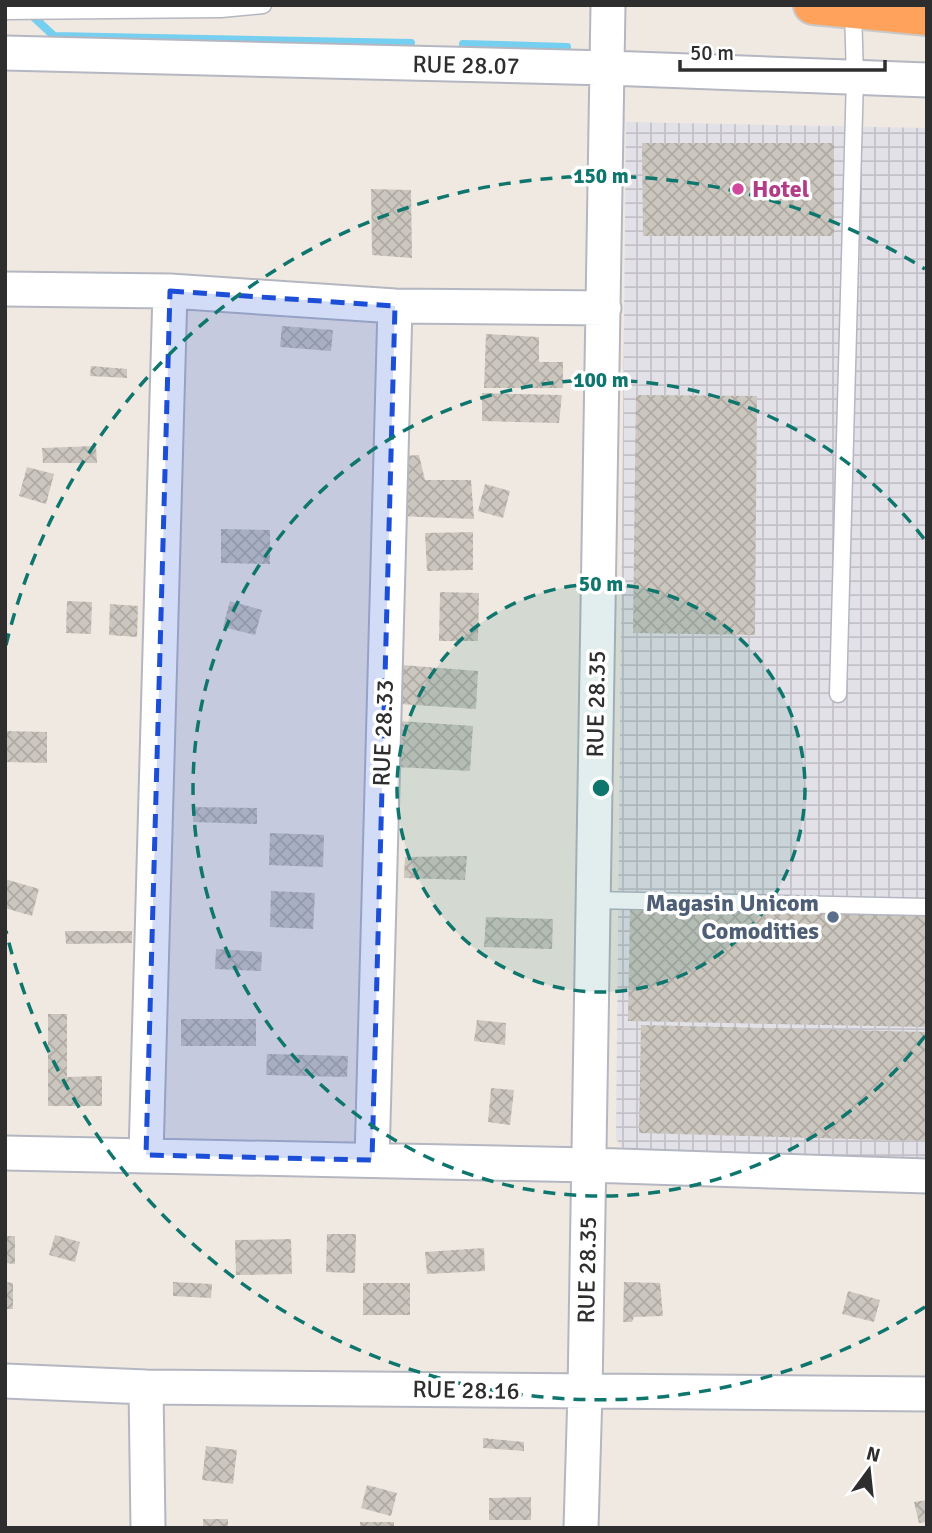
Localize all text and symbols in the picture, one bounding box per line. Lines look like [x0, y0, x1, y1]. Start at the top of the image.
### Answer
scale bar [680, 28, 885, 72]
text: 50 m [690, 40, 734, 66]
street label: RUE 28.07 [412, 49, 520, 81]
text: 150 m [573, 163, 629, 189]
place label: Hotel [752, 174, 810, 204]
marker: Hotel [730, 181, 746, 197]
text: 100 m [573, 367, 629, 393]
text: 50 m [579, 571, 623, 597]
street label: RUE 28.35 [580, 650, 612, 758]
street label: RUE 28.33 [366, 679, 400, 787]
centre of rings [589, 776, 613, 800]
place label: Magasin Unicom Comodities [646, 888, 819, 946]
marker: Magasin Unicom Comodities [825, 909, 841, 925]
street label: RUE 28.35 [571, 1216, 603, 1324]
street label: RUE 28.16 [412, 1374, 520, 1406]
north arrow [834, 1435, 904, 1505]
text: N [864, 1441, 883, 1468]

